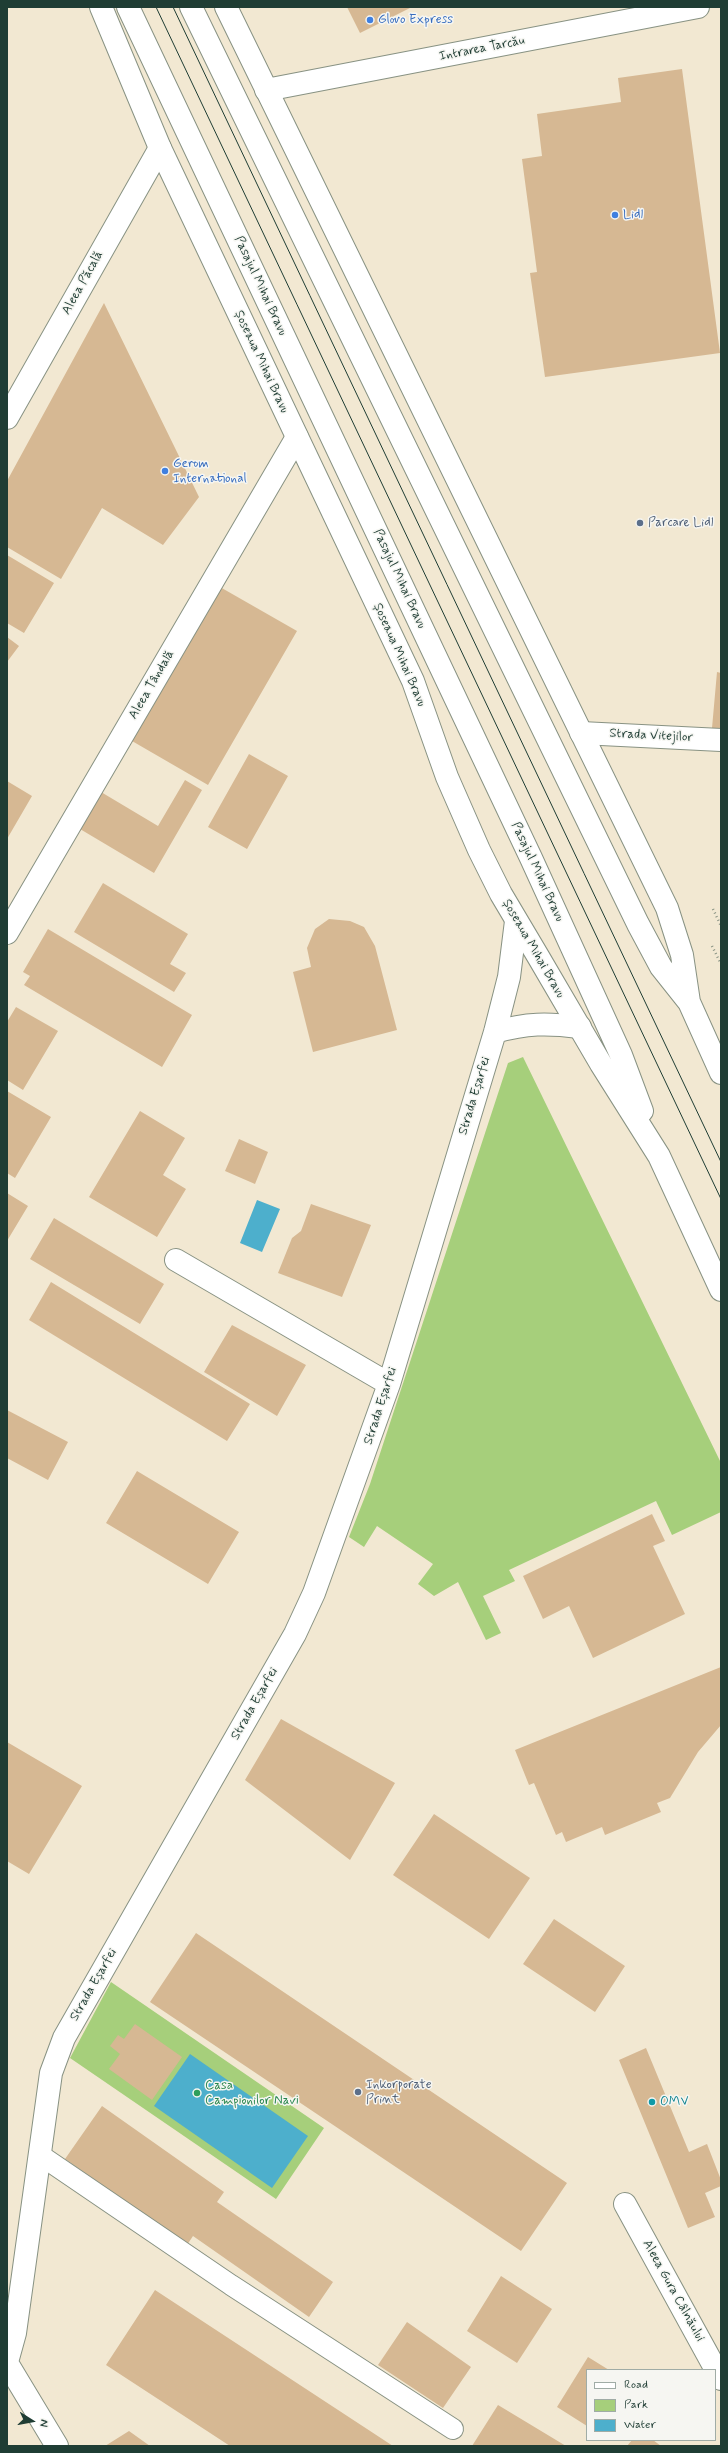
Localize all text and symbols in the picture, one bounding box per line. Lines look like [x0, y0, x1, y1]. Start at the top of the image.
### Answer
place label: Glovo Express [378, 12, 453, 28]
marker: Glovo Express [365, 15, 375, 25]
street label: Intrarea Tarcău [438, 33, 526, 65]
place label: Lidl [623, 207, 643, 223]
marker: Lidl [610, 210, 620, 220]
street label: Pasajul Mihai Bravu [230, 234, 290, 338]
street label: Aleea Păcală [59, 248, 107, 318]
street label: Șoseaua Mihai Bravu [230, 308, 292, 416]
place label: Gerom International [173, 456, 247, 487]
marker: Gerom International [160, 466, 170, 476]
place label: Parcare Lidl [648, 515, 713, 531]
marker: Parcare Lidl [635, 518, 645, 528]
street label: Pasajul Mihai Bravu [369, 527, 429, 631]
street label: Șoseaua Mihai Bravu [369, 601, 429, 709]
street label: Aleea Tândală [126, 648, 178, 722]
street label: Strada Vitejilor [609, 726, 693, 746]
street label: Pasajul Mihai Bravu [507, 820, 567, 924]
street label: Șoseaua Mihai Bravu [498, 897, 568, 1001]
street label: Strada Eșarfei [456, 1055, 494, 1137]
street label: Strada Eșarfei [361, 1365, 401, 1447]
street label: Strada Eșarfei [228, 1665, 282, 1743]
street label: Strada Eșarfei [67, 1946, 121, 2024]
place label: Inkorporate Print [366, 2077, 432, 2108]
place label: Casa Campionilor Navi [205, 2078, 299, 2109]
marker: Inkorporate Print [353, 2087, 363, 2097]
marker: Casa Campionilor Navi [192, 2088, 202, 2098]
place label: OMV [660, 2094, 688, 2110]
marker: OMV [647, 2097, 657, 2107]
street label: Aleea Gura Câlnăului [639, 2237, 707, 2345]
legend [586, 2369, 716, 2441]
text: Road [624, 2377, 648, 2393]
text: Park [624, 2397, 648, 2413]
north arrow [12, 2401, 52, 2441]
text: Water [624, 2417, 656, 2433]
text: N [36, 2418, 51, 2428]

